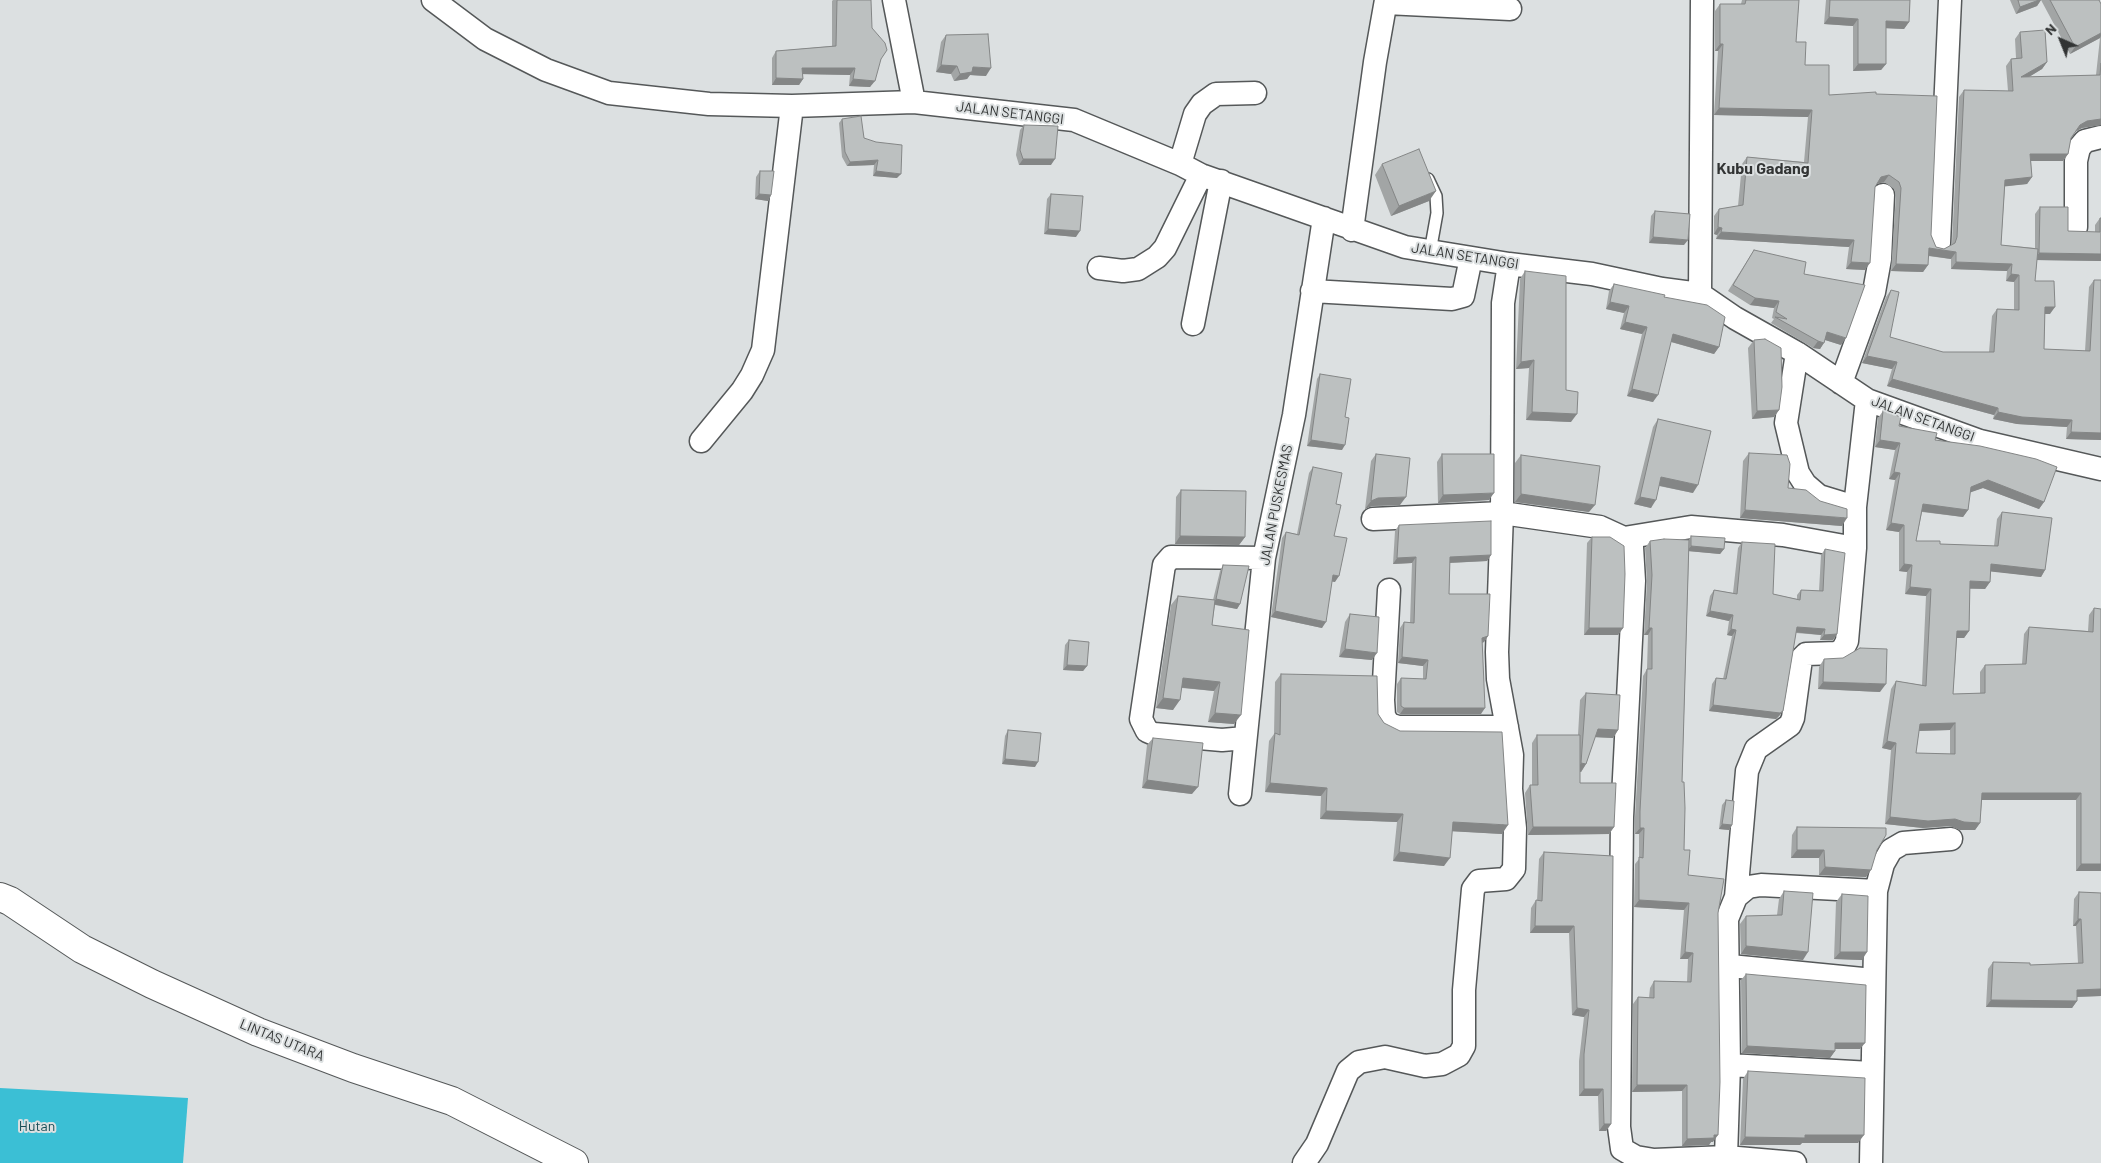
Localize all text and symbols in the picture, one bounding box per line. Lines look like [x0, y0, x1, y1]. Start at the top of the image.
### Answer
north arrow [2036, 15, 2086, 65]
text: N [2041, 20, 2059, 38]
street label: JALAN SETANGGI [955, 98, 1065, 128]
district label: Kubu Gadang [1716, 159, 1810, 179]
street label: JALAN SETANGGI [1410, 239, 1520, 273]
street label: JALAN SETANGGI [1869, 393, 1977, 445]
street label: JALAN PUSKESMAS [1256, 443, 1296, 567]
street label: LINTAS UTARA [237, 1015, 327, 1065]
park label: Hutan [19, 1118, 55, 1134]

